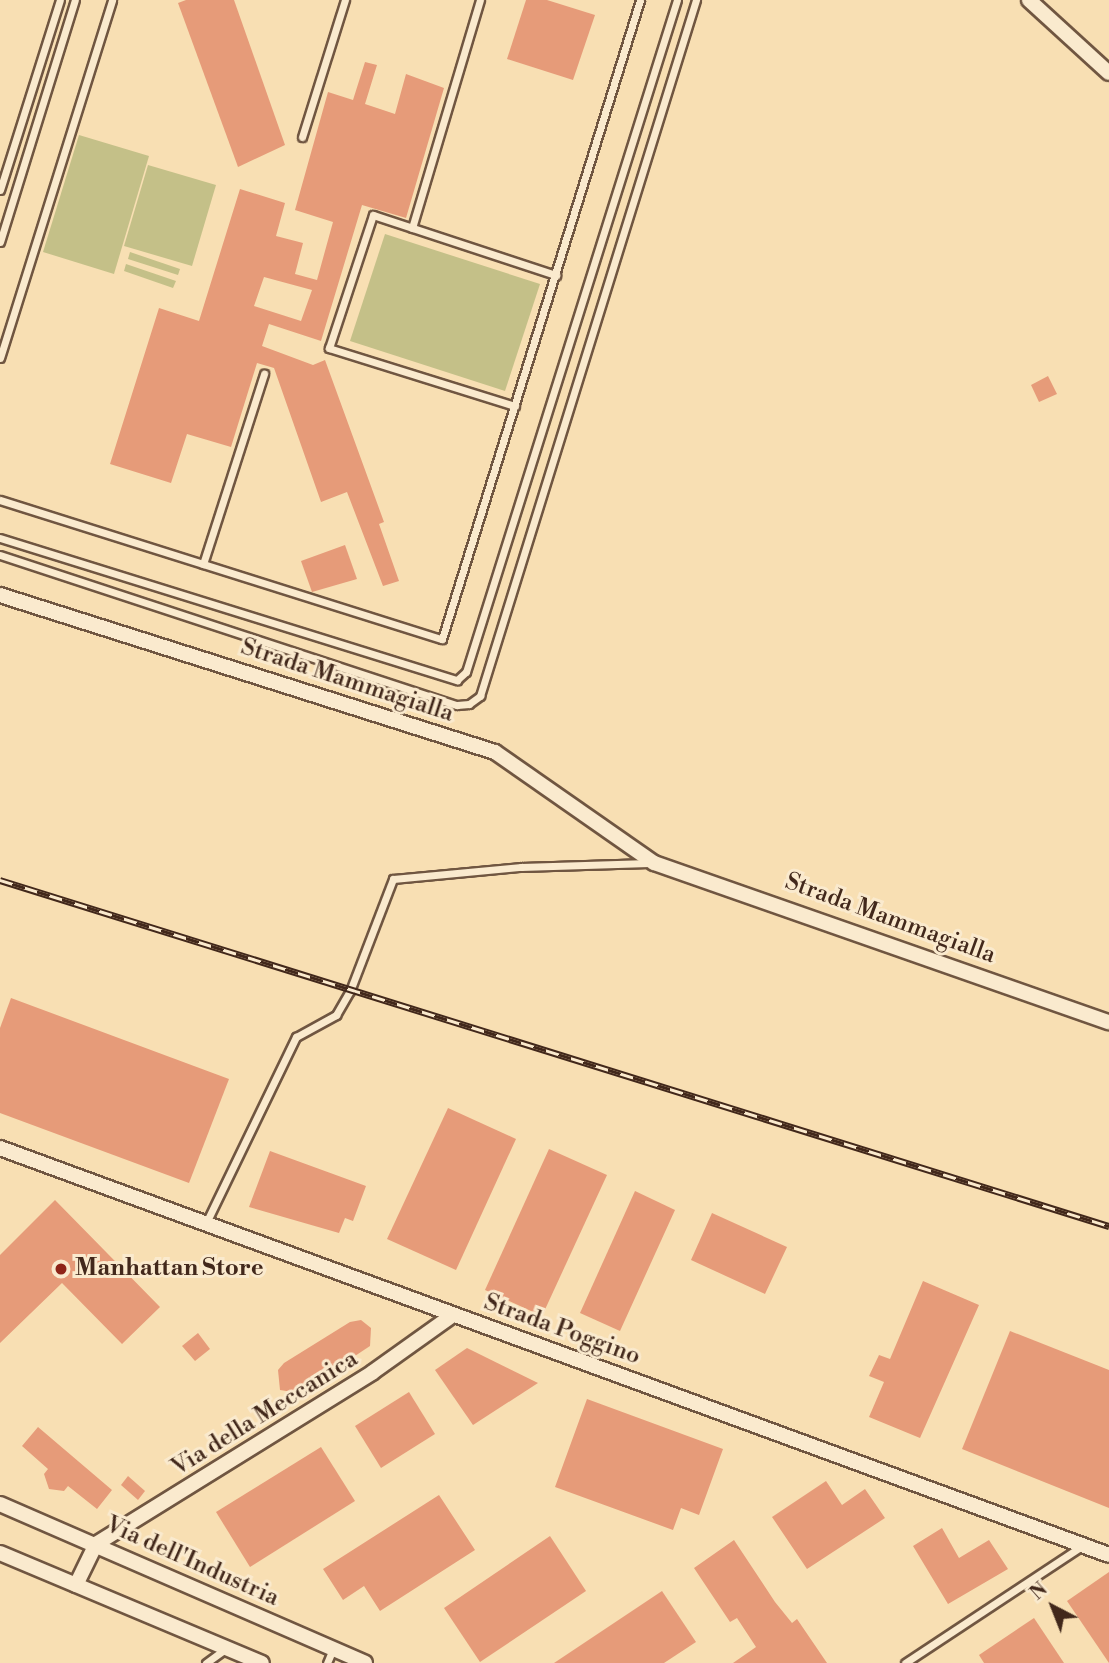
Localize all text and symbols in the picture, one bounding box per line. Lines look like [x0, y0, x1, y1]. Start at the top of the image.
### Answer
street label: Strada Mammagialla [237, 633, 457, 729]
street label: Strada Mammagialla [781, 868, 999, 970]
place label: Manhattan Store [75, 1255, 264, 1283]
marker: Manhattan Store [53, 1261, 69, 1277]
street label: Strada Poggino [480, 1288, 644, 1372]
street label: Via della Meccanica [167, 1345, 363, 1483]
street label: Via dell'Industria [101, 1511, 283, 1613]
north arrow [1018, 1572, 1088, 1642]
text: N [1025, 1577, 1053, 1605]

